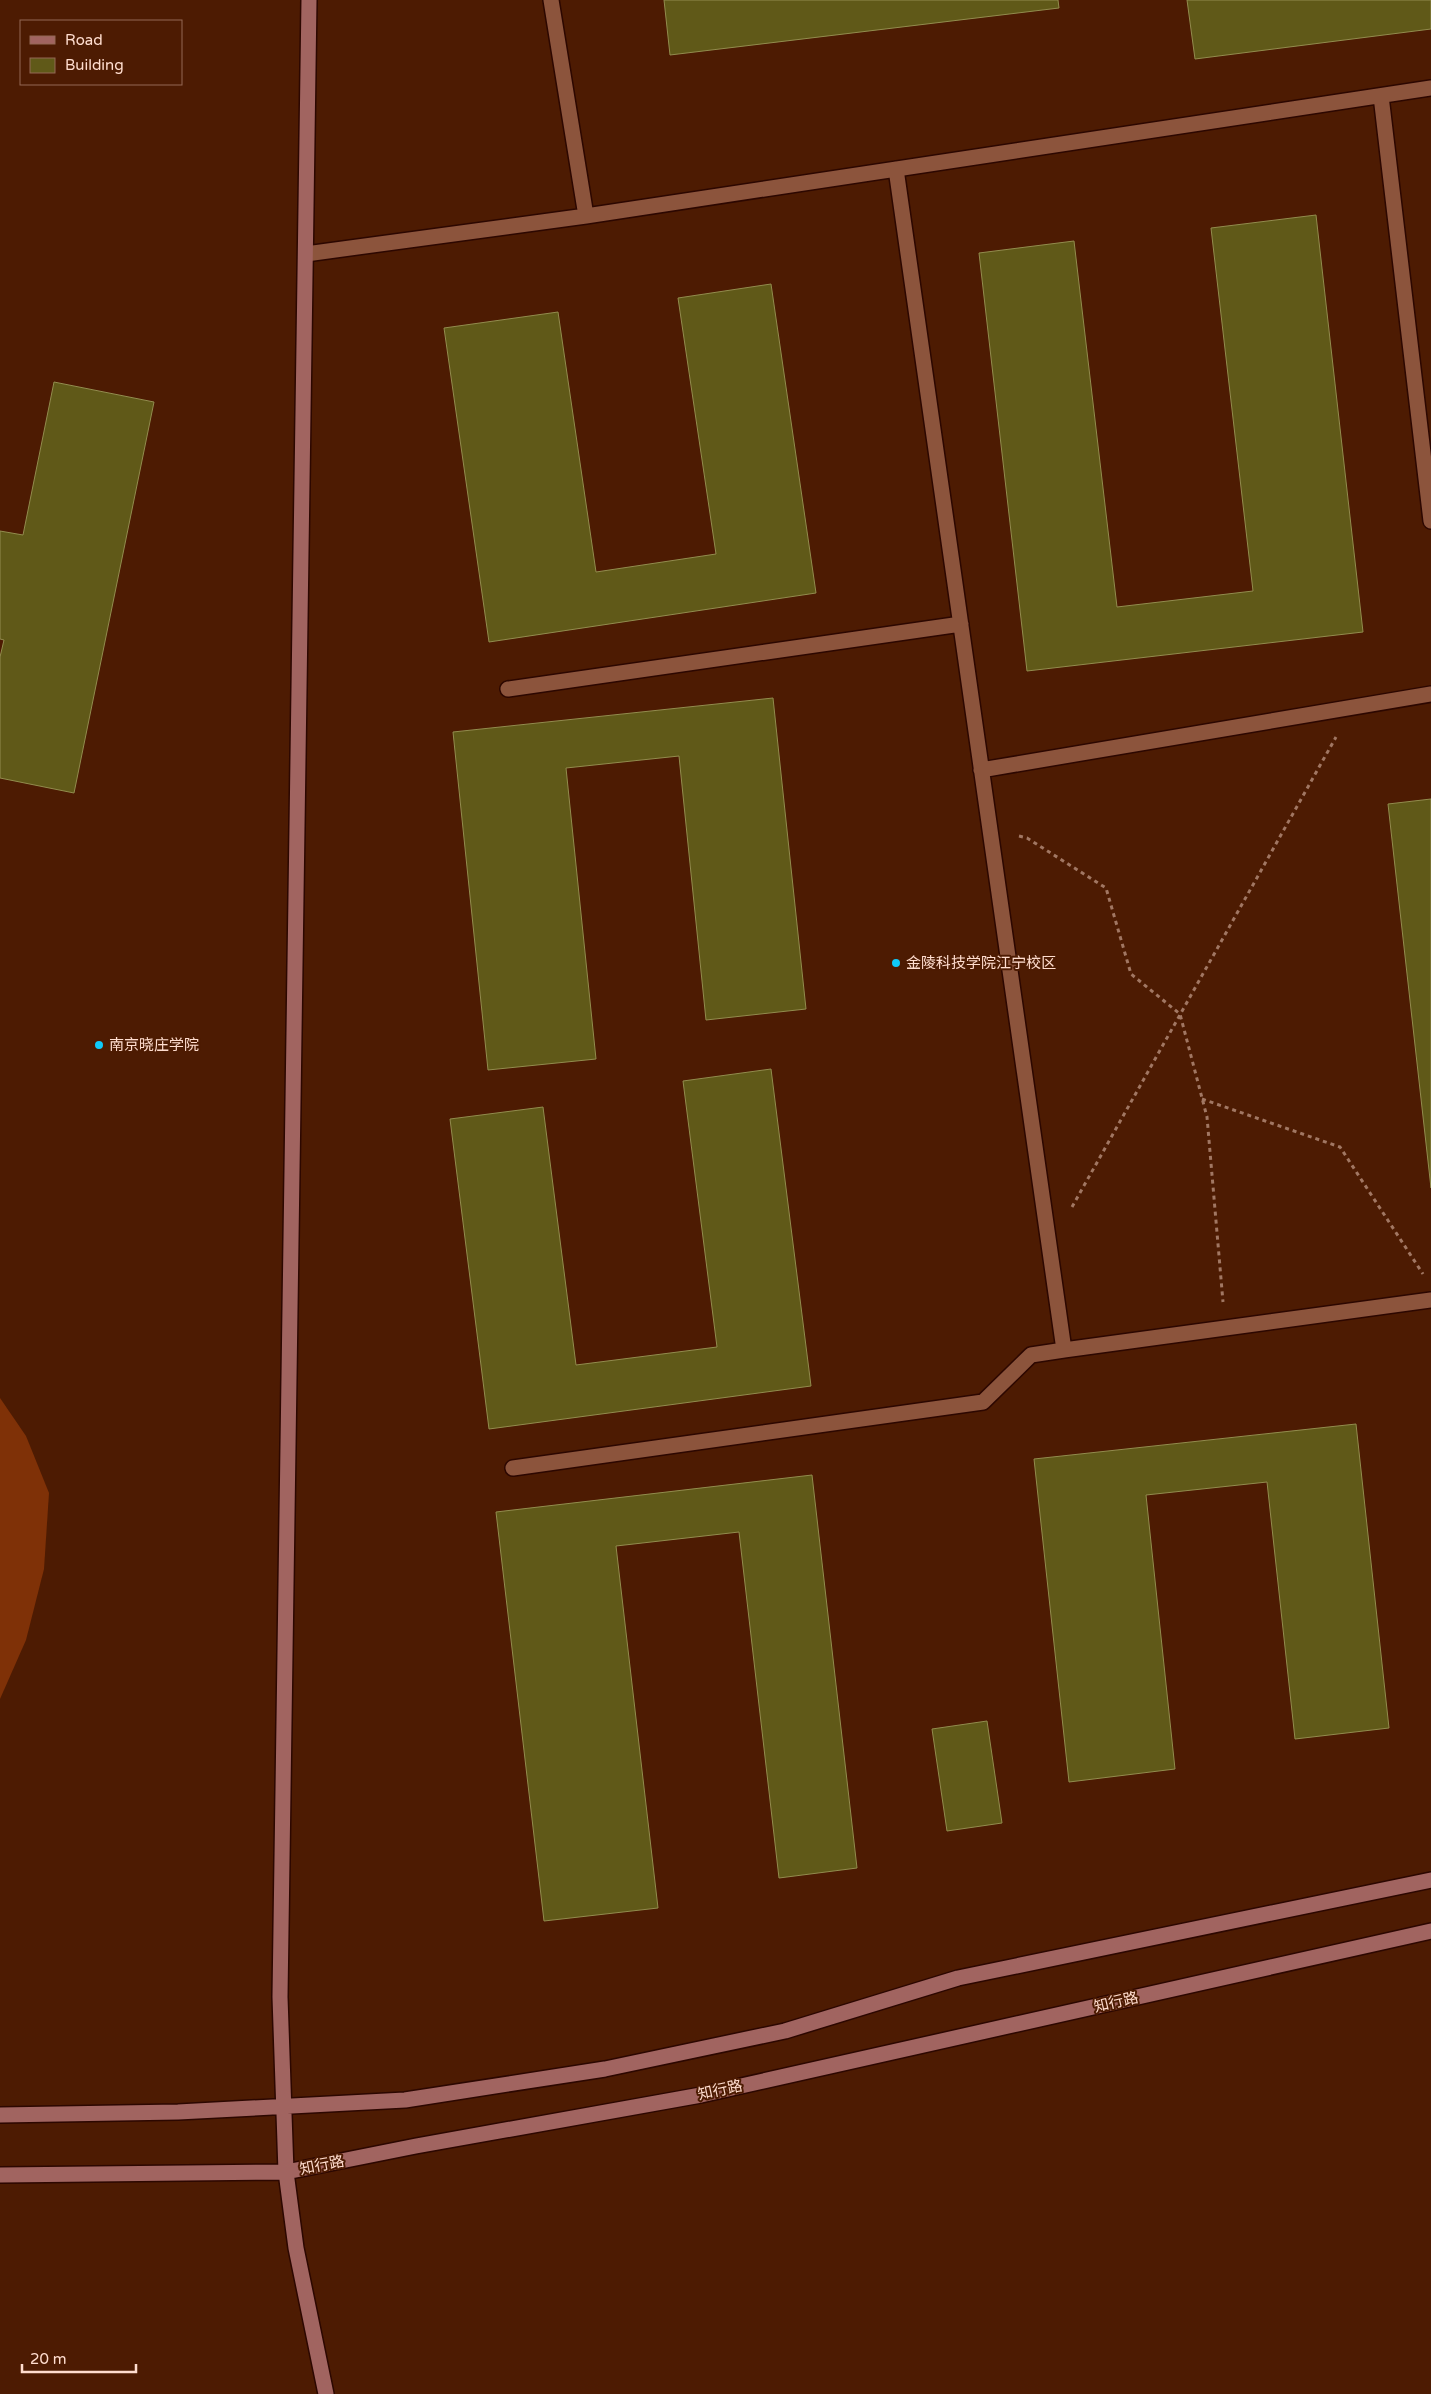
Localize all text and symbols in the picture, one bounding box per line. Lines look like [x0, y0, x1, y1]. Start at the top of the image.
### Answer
legend [20, 20, 182, 85]
text: Road [65, 31, 103, 49]
text: Building [65, 56, 124, 74]
place label: 金陵科技学院江宁校区 [906, 954, 1056, 972]
marker: 金陵科技学院江宁校区 [890, 957, 902, 969]
place label: 南京晓庄学院 [109, 1036, 199, 1054]
marker: 南京晓庄学院 [93, 1039, 105, 1051]
street label: 知行路 [1092, 1988, 1140, 2016]
street label: 知行路 [696, 2077, 744, 2103]
street label: 知行路 [298, 2152, 346, 2178]
scale bar [22, 2342, 136, 2374]
text: 20 m [30, 2350, 67, 2368]

